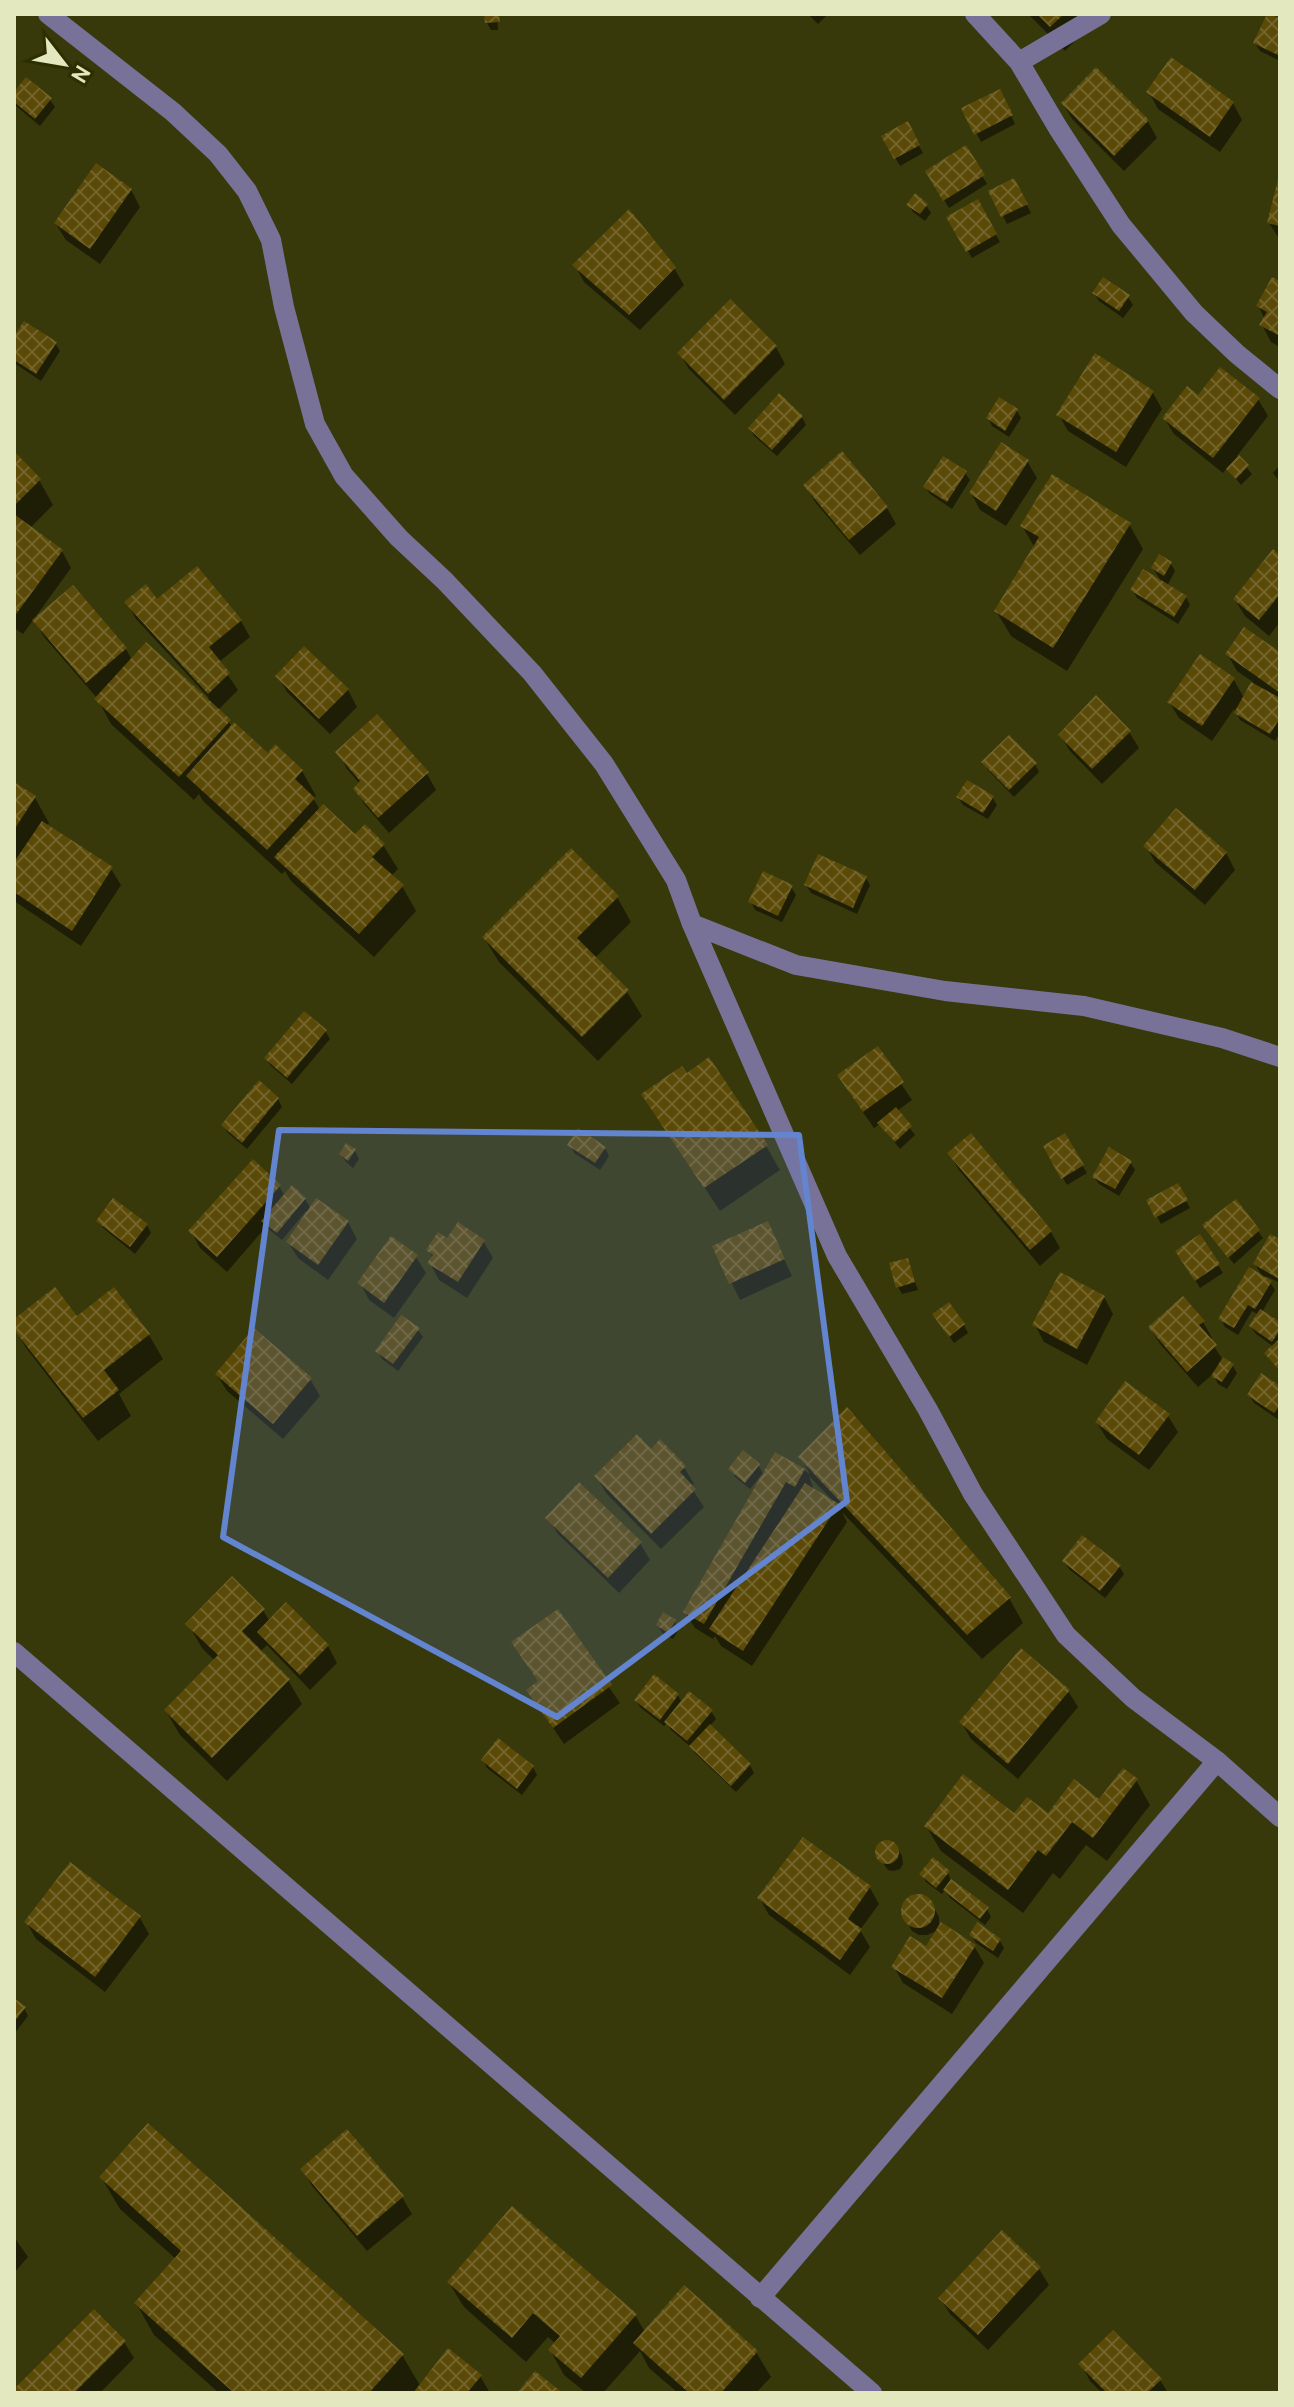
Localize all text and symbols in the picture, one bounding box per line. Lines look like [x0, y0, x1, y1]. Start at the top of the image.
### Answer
north arrow [24, 24, 104, 104]
text: N [65, 60, 96, 88]

